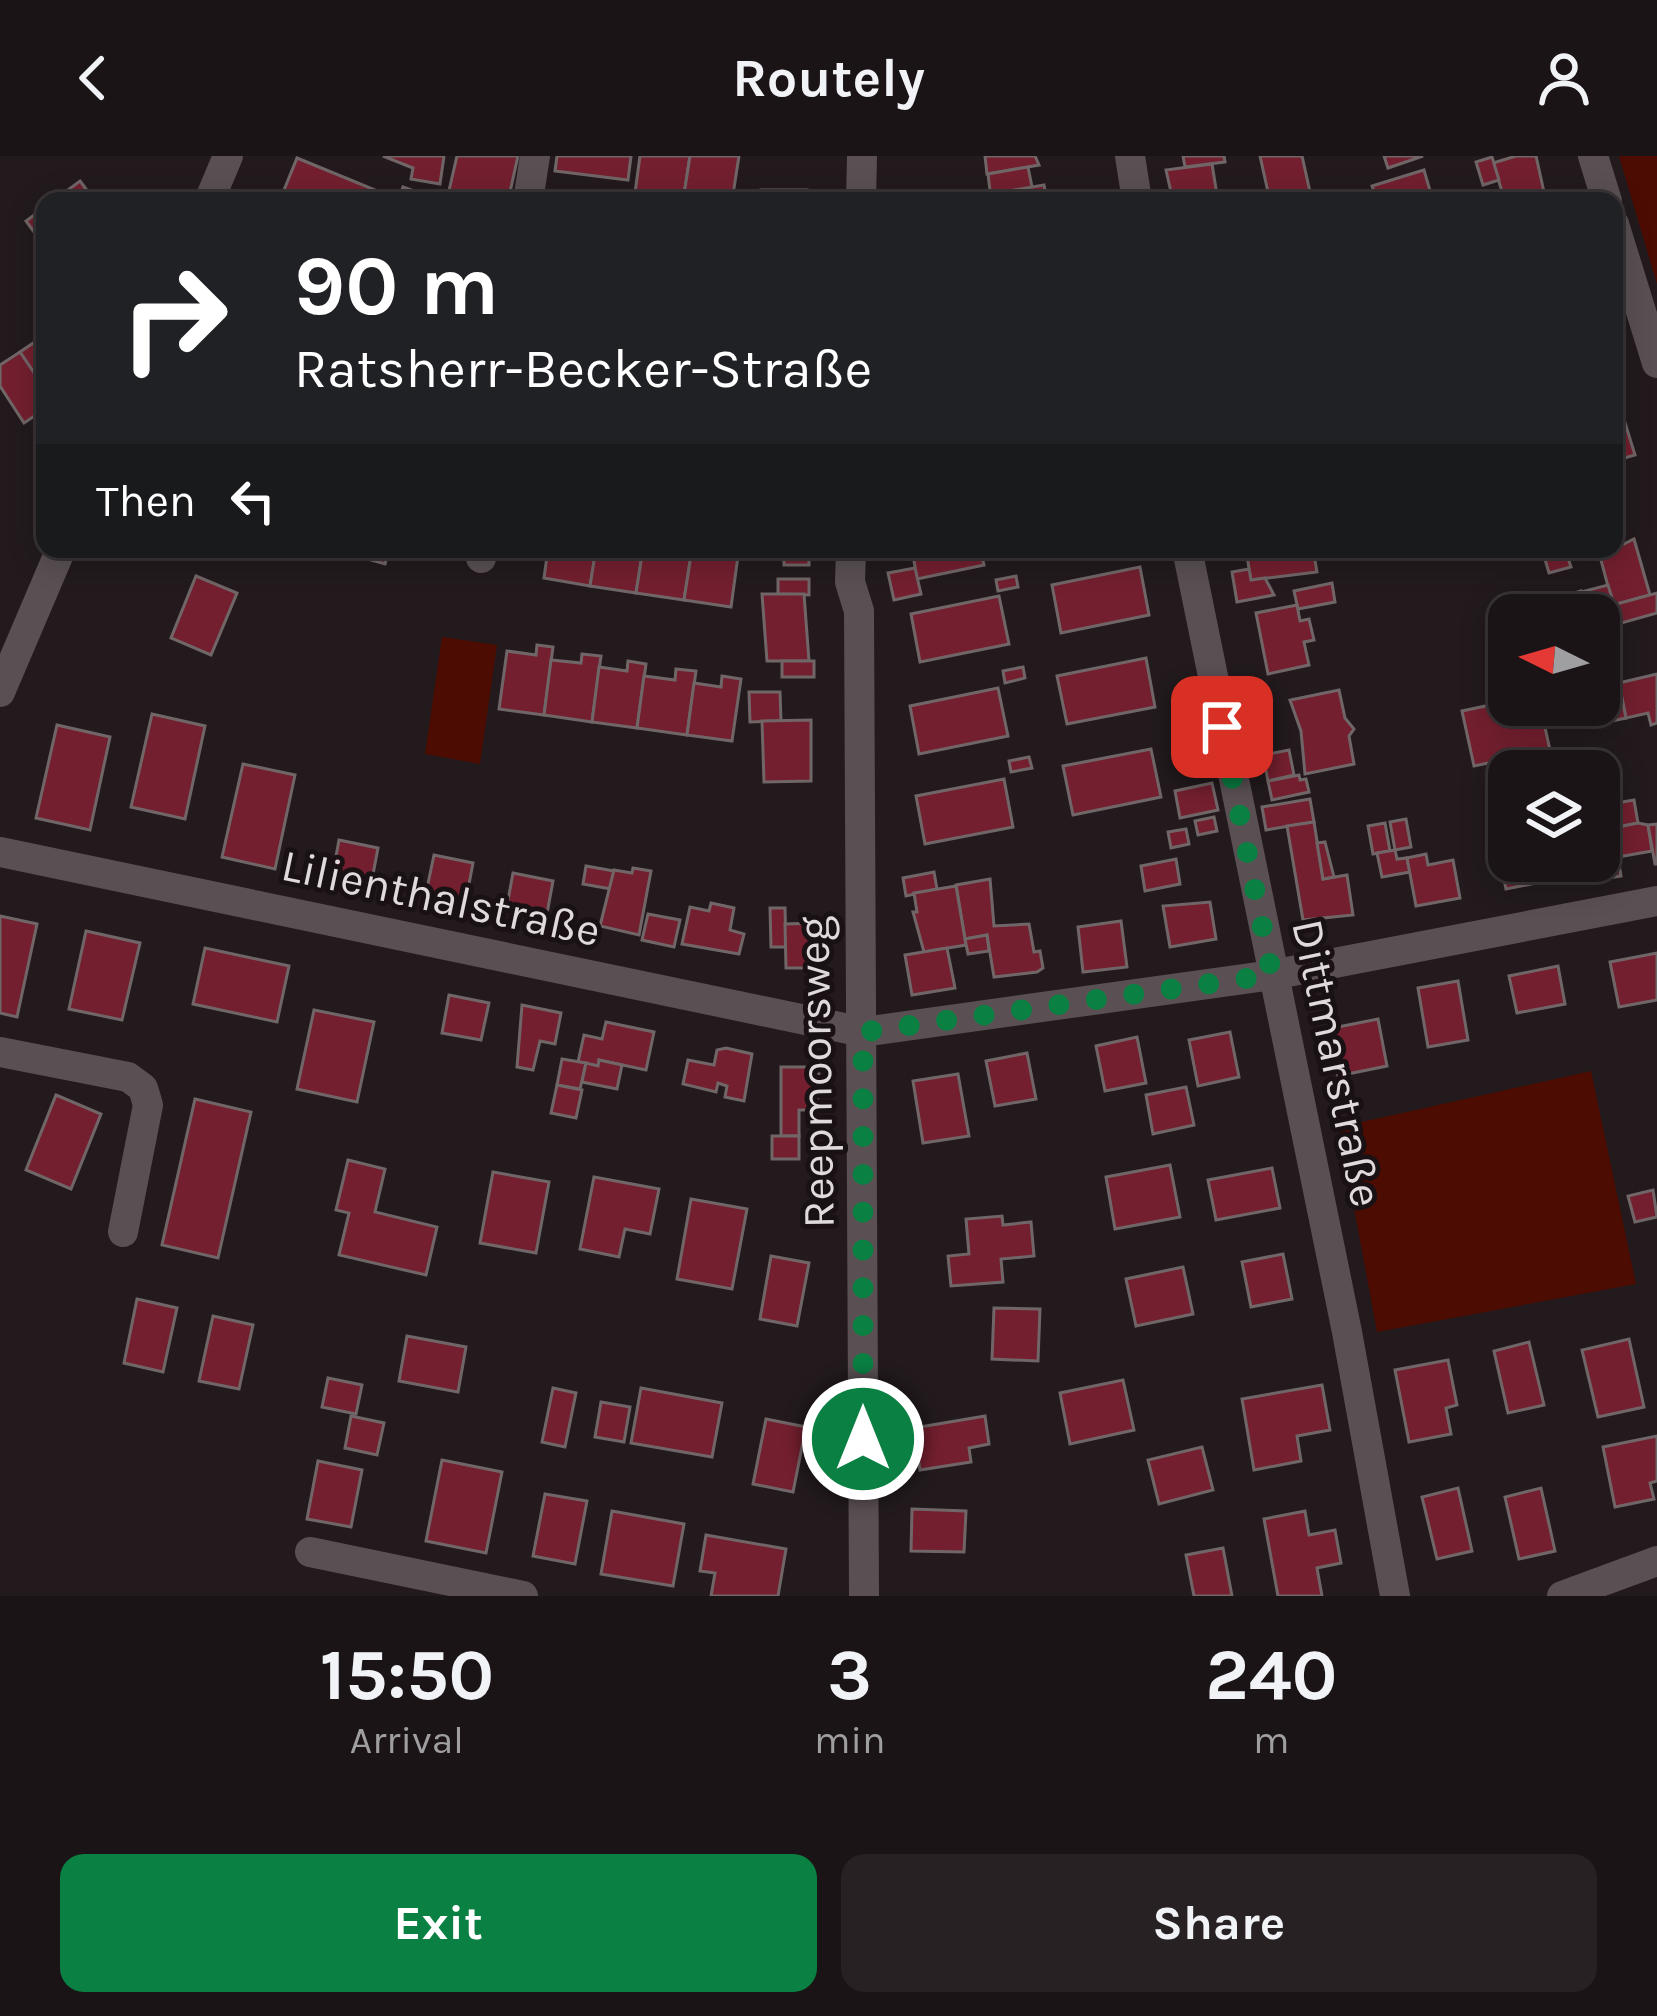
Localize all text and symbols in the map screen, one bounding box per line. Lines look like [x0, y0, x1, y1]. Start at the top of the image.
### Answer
icon: back [60, 45, 126, 111]
icon: person [1531, 45, 1597, 111]
text: Routely [732, 46, 925, 110]
text: 90 m [294, 237, 499, 335]
icon: right [96, 240, 252, 396]
text: Ratsherr-Becker-Straße [294, 337, 872, 401]
icon: left [220, 468, 286, 534]
text: Then [96, 475, 196, 527]
north arrow [1488, 594, 1620, 726]
map controls [1488, 594, 1620, 882]
pin [1171, 676, 1273, 778]
icon: arrive [1189, 694, 1255, 760]
button: layers [1488, 750, 1620, 882]
street label: Lilienthalstraße [277, 839, 605, 957]
street label: Reepmoorsweg [787, 915, 846, 1229]
street label: Dittmarstraße [1281, 915, 1393, 1211]
position arrow [800, 1376, 926, 1502]
text: 15:50 [320, 1633, 494, 1717]
text: 3 [827, 1633, 872, 1717]
text: 240 [1205, 1633, 1337, 1717]
text: Arrival [350, 1717, 464, 1763]
text: min [814, 1717, 886, 1763]
text: m [1253, 1717, 1290, 1763]
button: Exit [60, 1854, 817, 1992]
button: Share [841, 1854, 1597, 1992]

